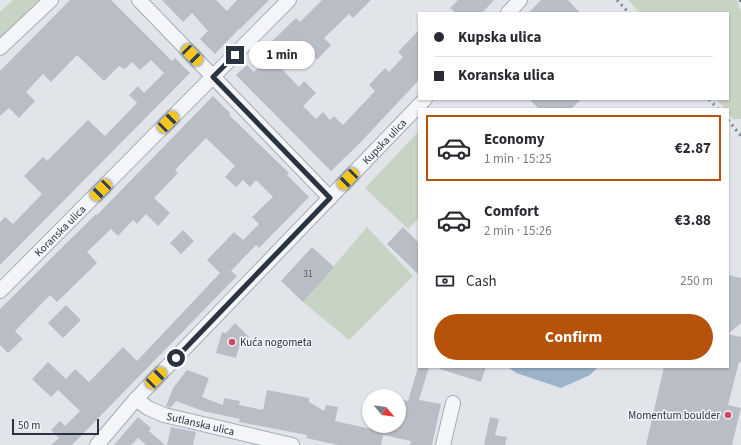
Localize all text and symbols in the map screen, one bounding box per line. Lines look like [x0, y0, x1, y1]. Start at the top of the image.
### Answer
text: Kupska ulica [458, 27, 541, 48]
callout: 1 min [249, 41, 315, 69]
car [179, 42, 205, 68]
route end [226, 46, 244, 64]
text: 1 min [266, 46, 298, 64]
text: Koranska ulica [458, 65, 555, 86]
car [155, 109, 181, 135]
street label: Kupska ulica [359, 116, 410, 168]
text: Economy [484, 129, 545, 150]
icon: car [436, 130, 472, 166]
text: €2.87 [675, 138, 711, 159]
text: 1 min · 15:25 [484, 150, 552, 168]
car [335, 166, 361, 192]
car [88, 177, 114, 203]
text: Comfort [484, 201, 539, 222]
street label: Koranska ulica [31, 202, 89, 260]
icon: car [436, 202, 472, 238]
text: €3.88 [675, 210, 711, 231]
text: 2 min · 15:26 [484, 222, 552, 240]
house number: 31 [304, 268, 312, 281]
icon: cash [434, 270, 456, 292]
text: Cash [466, 271, 497, 292]
text: 250 m [680, 272, 713, 290]
button: Confirm [434, 314, 713, 360]
place label: Kuća nogometa [240, 335, 312, 350]
marker: Kuća nogometa [227, 337, 237, 347]
route start [167, 349, 185, 367]
car [143, 365, 169, 391]
north arrow [362, 389, 406, 433]
map controls [362, 389, 406, 433]
place label: Momentum boulder [628, 408, 720, 423]
street label: Sutlanska ulica [165, 409, 236, 439]
marker: Momentum boulder [723, 410, 733, 420]
scale bar [12, 417, 99, 436]
text: 50 m [18, 418, 40, 433]

